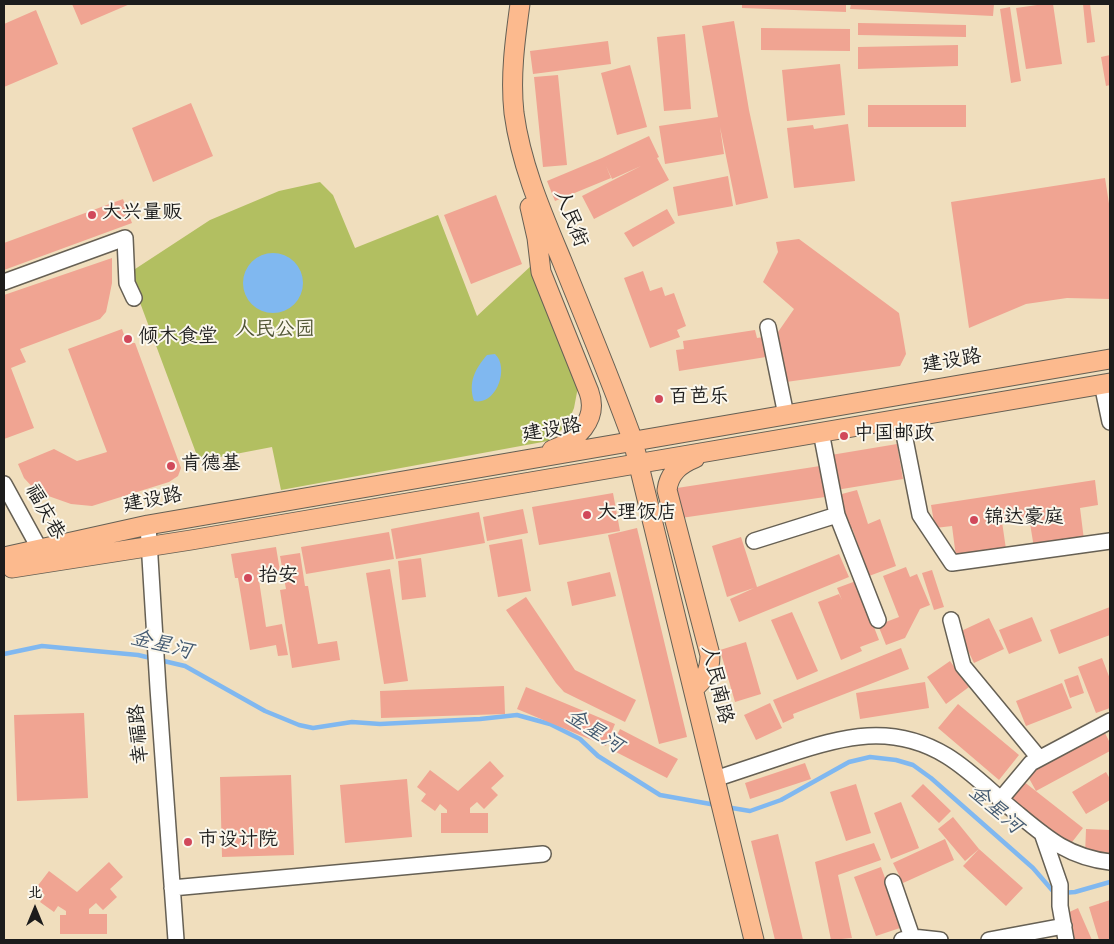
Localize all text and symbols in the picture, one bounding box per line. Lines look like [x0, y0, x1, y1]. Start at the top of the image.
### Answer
street label: 人民街 [547, 187, 591, 251]
place label: 大兴量贩 [102, 203, 182, 227]
marker: 大兴量贩 [86, 209, 98, 221]
park label: 人民公园 [235, 320, 315, 344]
place label: 倾木食堂 [138, 327, 218, 351]
marker: 倾木食堂 [122, 333, 134, 345]
street label: 建设路 [920, 346, 984, 380]
place label: 百芭乐 [669, 387, 729, 411]
marker: 百芭乐 [653, 393, 665, 405]
street label: 建设路 [520, 415, 584, 449]
place label: 中国邮政 [854, 424, 934, 448]
marker: 中国邮政 [838, 430, 850, 442]
place label: 肯德基 [181, 454, 241, 478]
marker: 肯德基 [165, 460, 177, 472]
street label: 福庆巷 [18, 481, 68, 545]
street label: 建设路 [121, 484, 185, 520]
place label: 大理饭店 [597, 503, 677, 527]
place label: 锦达豪庭 [984, 508, 1064, 532]
marker: 大理饭店 [581, 509, 593, 521]
marker: 锦达豪庭 [968, 514, 980, 526]
place label: 抬安 [258, 566, 298, 590]
marker: 抬安 [242, 572, 254, 584]
water label: 金星河 [127, 627, 195, 667]
street label: 人民南路 [694, 643, 736, 727]
street label: 幸福路 [127, 703, 155, 765]
water label: 金星河 [560, 705, 626, 761]
water label: 金星河 [962, 781, 1026, 841]
place label: 市设计院 [198, 830, 278, 854]
marker: 市设计院 [182, 836, 194, 848]
text: 北 [28, 883, 42, 904]
north arrow [10, 884, 60, 934]

